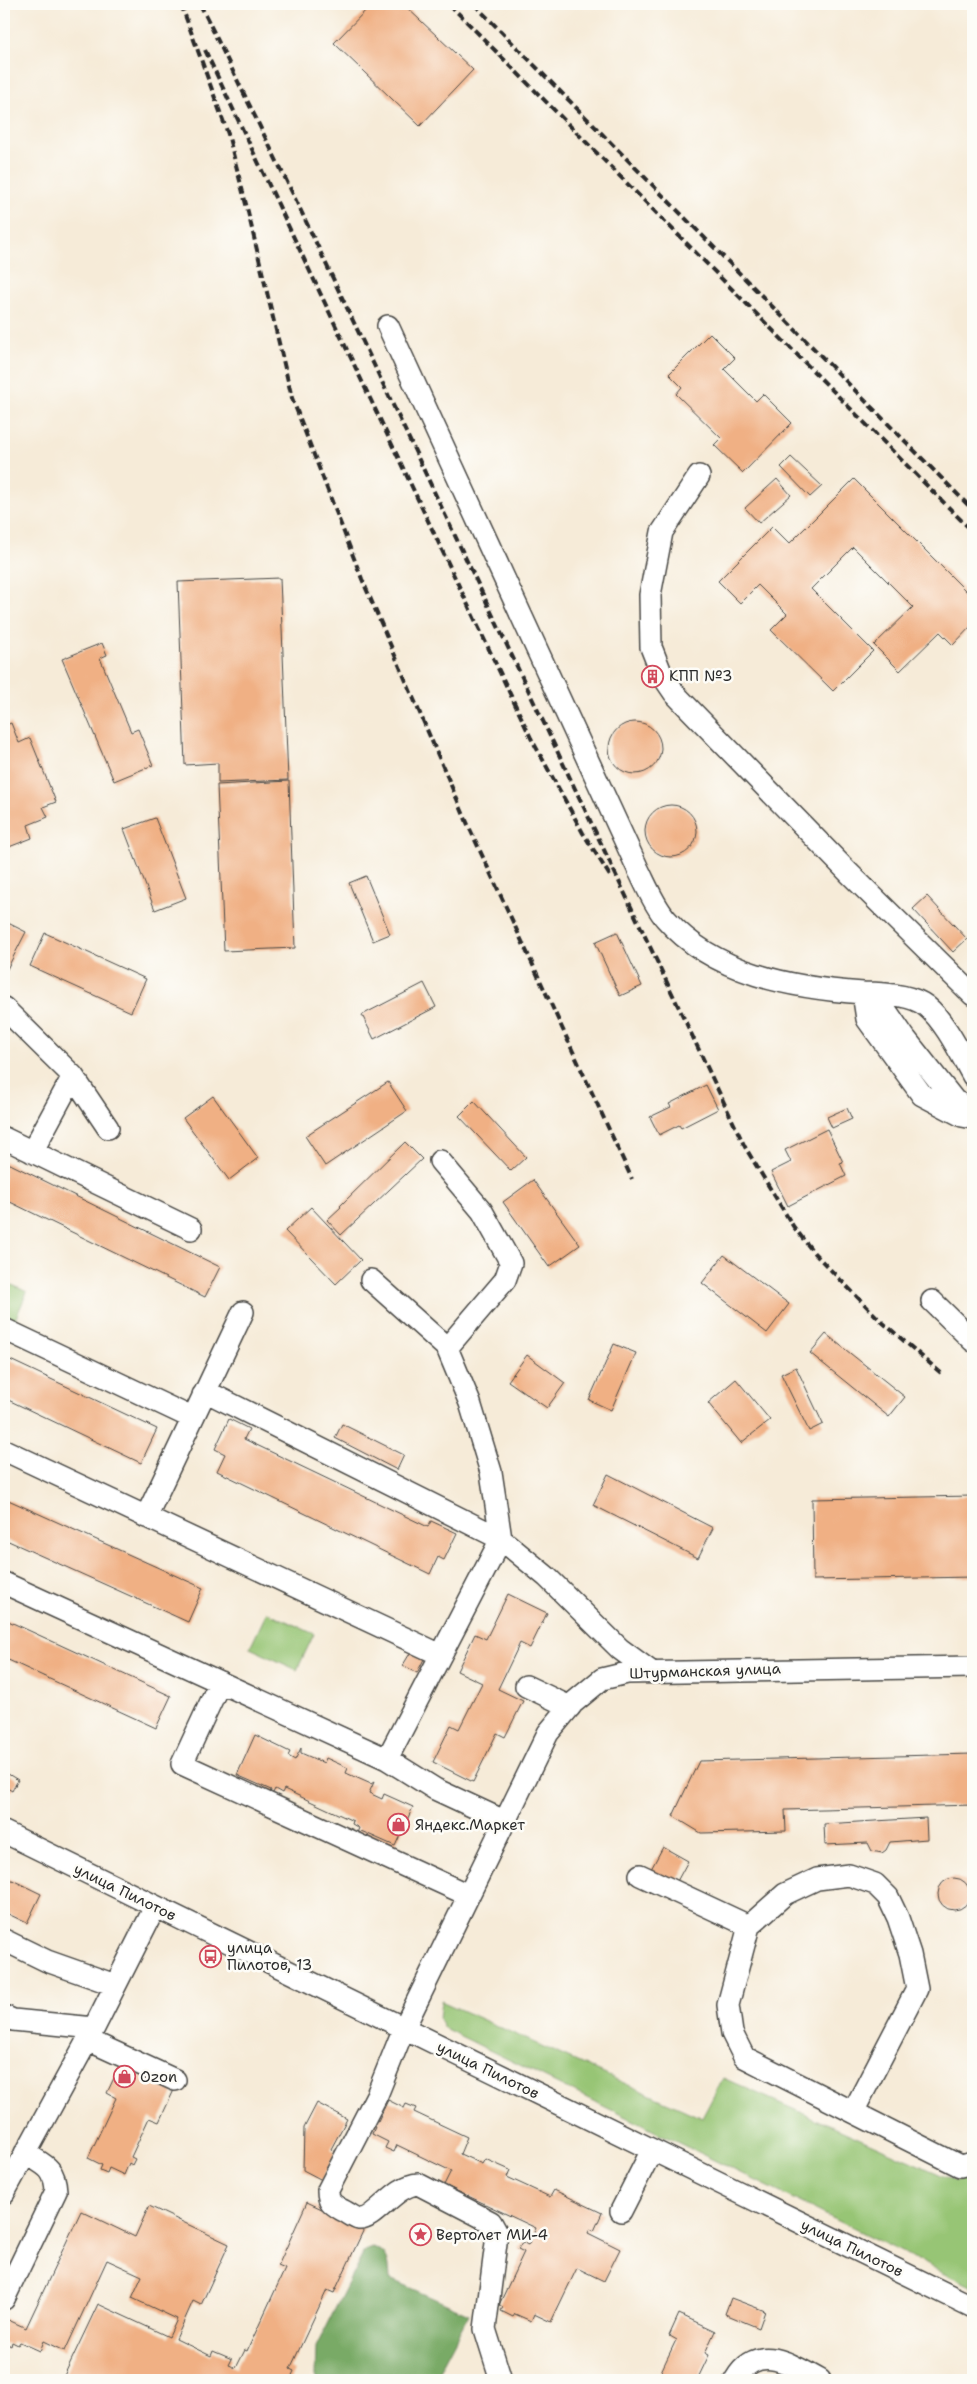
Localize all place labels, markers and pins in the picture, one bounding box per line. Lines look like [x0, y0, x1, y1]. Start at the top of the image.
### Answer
building icon: КПП №3 [641, 664, 665, 688]
place label: КПП №3 [669, 666, 733, 686]
shop icon: Яндекс.Маркет [387, 1813, 411, 1837]
place label: Яндекс.Маркет [415, 1815, 525, 1835]
place label: улица Пилотов, 13 [227, 1938, 312, 1975]
bus stop icon: улица Пилотов, 13 [199, 1945, 223, 1969]
shop icon: Ozon [112, 2065, 136, 2089]
place label: Ozon [140, 2067, 177, 2087]
place icon: Вертолет МИ-4 [408, 2223, 432, 2247]
place label: Вертолет МИ-4 [436, 2225, 548, 2245]

